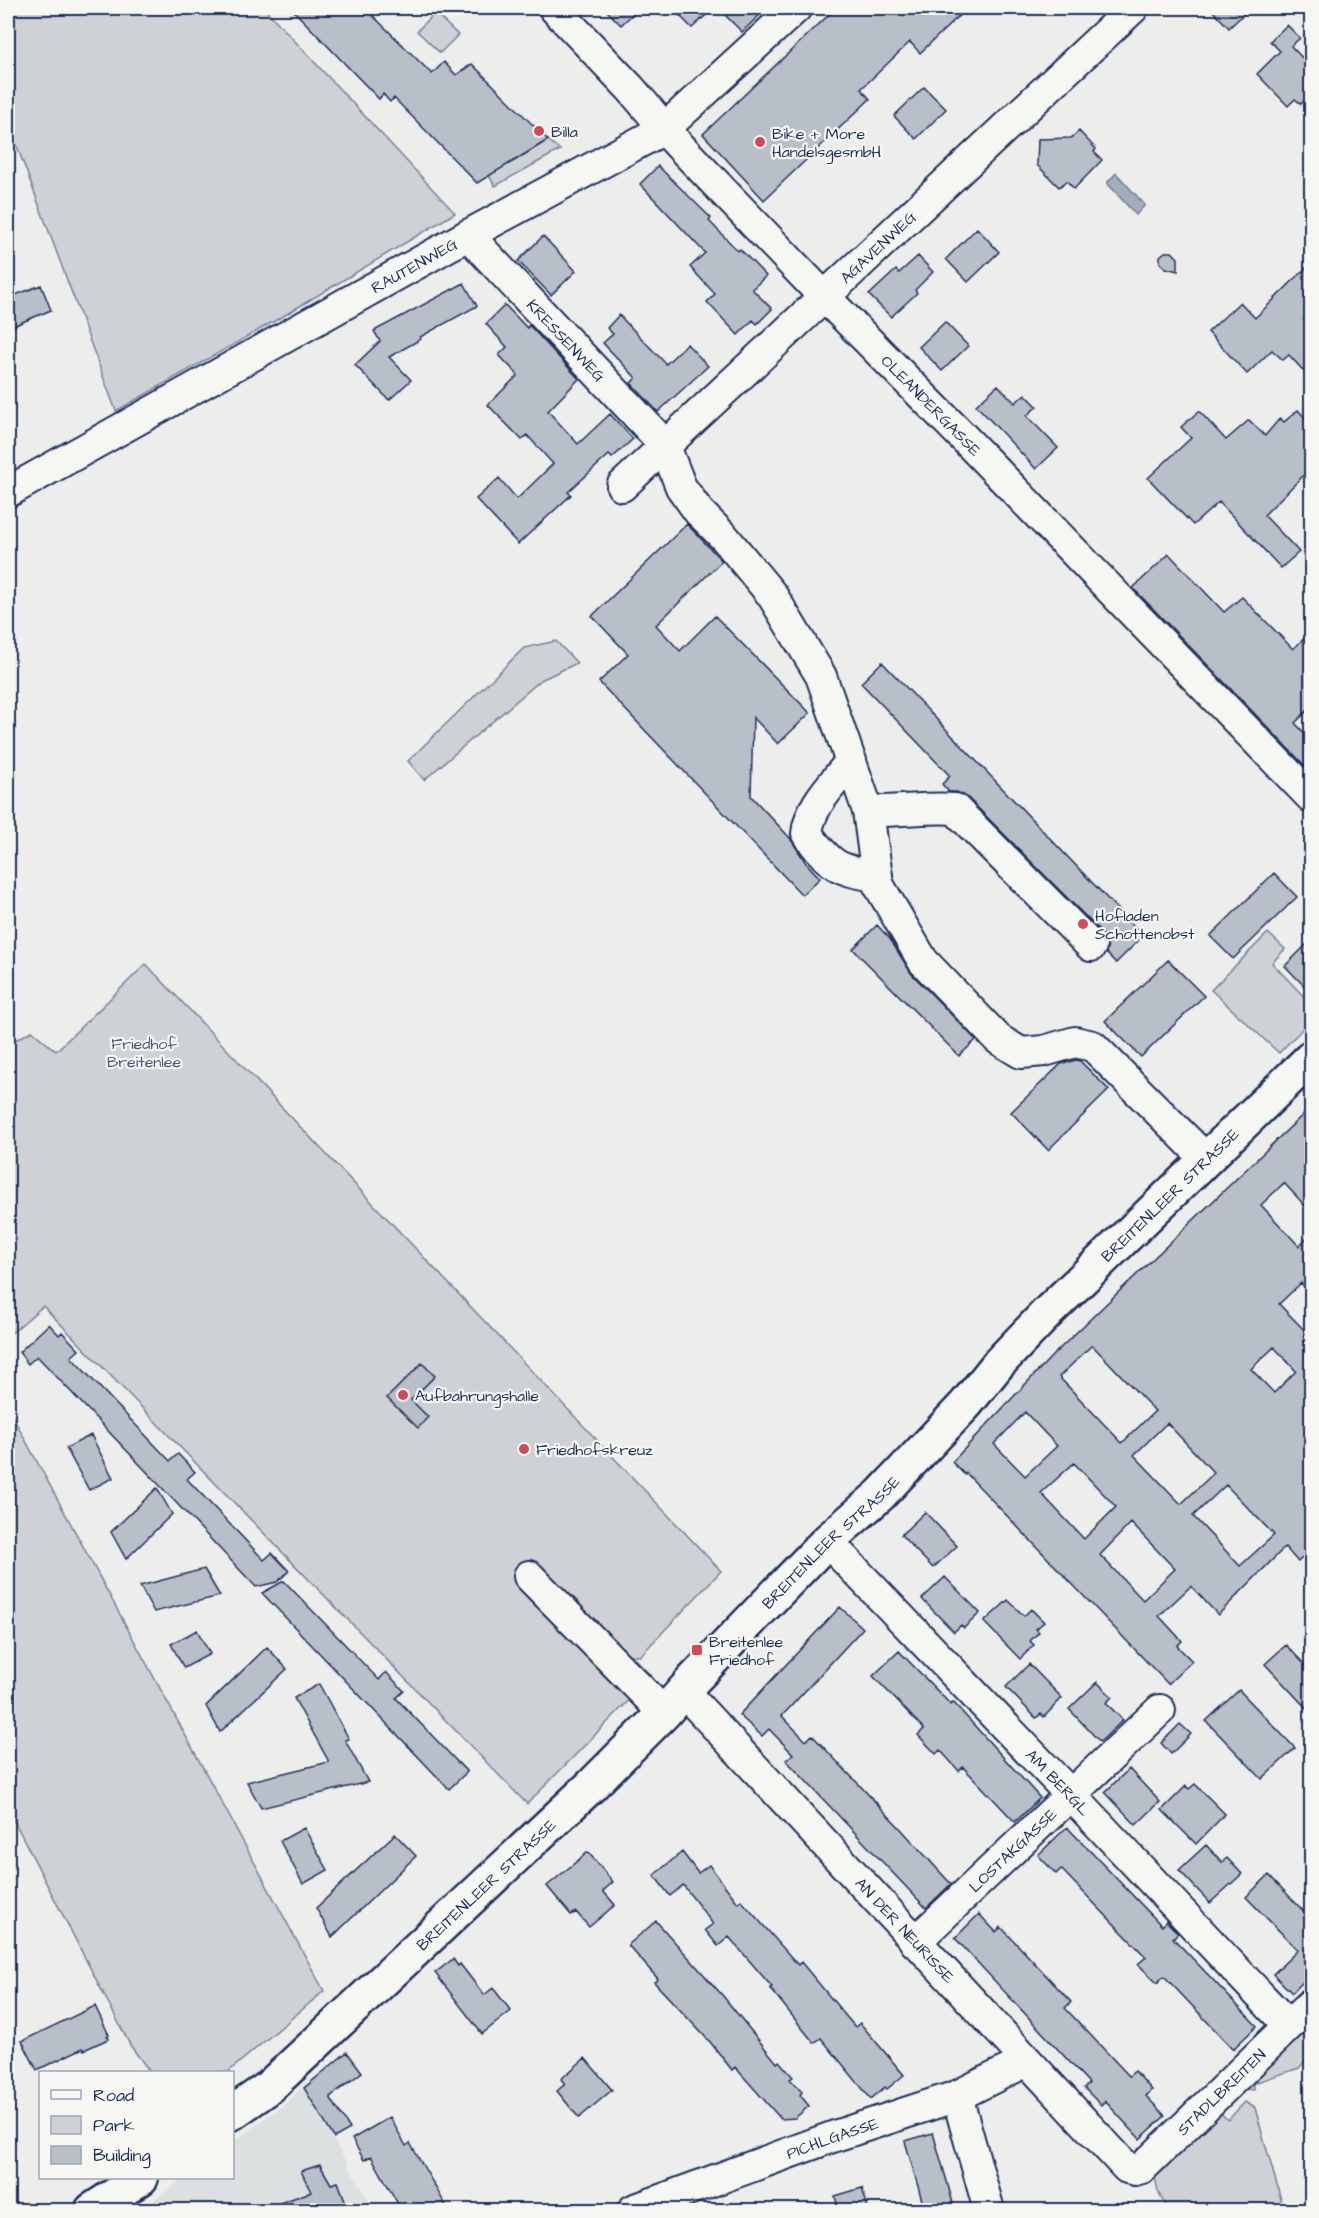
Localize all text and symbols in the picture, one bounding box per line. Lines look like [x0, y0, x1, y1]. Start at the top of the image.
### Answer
place label: Billa [551, 121, 578, 143]
place label: Bike + More HandelsgesmbH [772, 123, 882, 164]
marker: Billa [532, 124, 546, 138]
marker: Bike + More HandelsgesmbH [753, 135, 767, 149]
street label: AGAVENWEG [835, 207, 921, 289]
street label: RAUTENWEG [367, 233, 462, 299]
street label: KRESSENWEG [521, 294, 610, 387]
street label: OLEANDERGASSE [876, 350, 986, 462]
place label: Hofladen Schottenobst [1095, 905, 1195, 945]
marker: Hofladen Schottenobst [1076, 917, 1090, 931]
park label: Friedhof Breitenlee [107, 1033, 181, 1073]
street label: BREITENLEER STRASSE [1096, 1123, 1244, 1267]
place label: Aufbahrungshalle [415, 1385, 539, 1408]
marker: Aufbahrungshalle [396, 1388, 410, 1402]
place label: Friedhofskreuz [536, 1439, 653, 1461]
marker: Friedhofskreuz [517, 1442, 531, 1456]
street label: BREITENLEER STRASSE [757, 1471, 905, 1614]
place label: Breitenlee Friedhof [709, 1631, 784, 1671]
marker: Breitenlee Friedhof [690, 1643, 704, 1657]
street label: AM BERGL [1021, 1745, 1095, 1821]
street label: LOSTAKGASSE [964, 1803, 1062, 1898]
street label: BREITENLEER STRASSE [412, 1814, 562, 1956]
street label: AN DER NEURISSE [850, 1873, 959, 1988]
street label: STADLBREITEN [1172, 2044, 1271, 2141]
legend [39, 2071, 234, 2179]
text: Road [93, 2083, 134, 2108]
street label: PICHLGASSE [784, 2112, 882, 2165]
text: Park [93, 2113, 135, 2138]
text: Building [93, 2143, 151, 2169]

